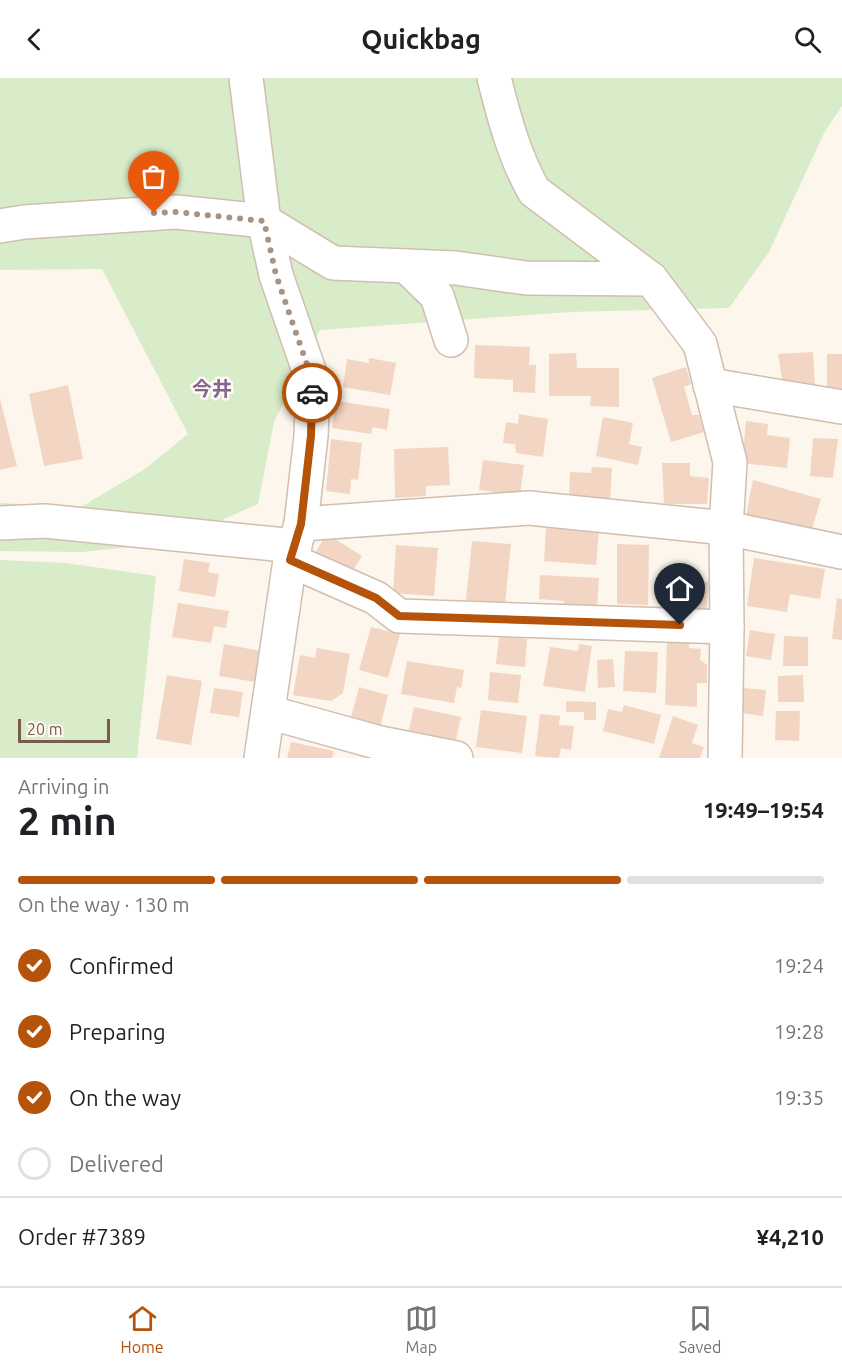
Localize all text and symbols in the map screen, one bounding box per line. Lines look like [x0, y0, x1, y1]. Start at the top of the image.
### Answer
icon: back [18, 23, 51, 56]
icon: search [791, 23, 824, 56]
text: Quickbag [361, 24, 481, 54]
pin [128, 151, 179, 213]
icon: bag [137, 160, 170, 193]
courier [282, 363, 342, 423]
district label: 今井 [192, 377, 232, 400]
icon: car [296, 377, 329, 410]
pin [654, 563, 705, 625]
icon: home [663, 572, 696, 605]
scale bar [18, 716, 110, 744]
text: 20 m [27, 720, 63, 738]
text: Arriving in [18, 775, 109, 798]
text: 19:49–19:54 [703, 797, 824, 822]
text: 2 min [18, 799, 117, 842]
text: On the way · 130 m [18, 893, 190, 916]
icon: check [18, 949, 51, 982]
text: Confirmed [69, 953, 174, 978]
text: 19:24 [774, 954, 824, 977]
icon: check [18, 1015, 51, 1048]
text: Preparing [69, 1019, 166, 1044]
text: 19:28 [774, 1020, 824, 1043]
icon: check [18, 1081, 51, 1114]
text: On the way [69, 1085, 181, 1110]
text: 19:35 [774, 1086, 824, 1109]
text: Delivered [69, 1151, 164, 1176]
text: Order #7389 [18, 1224, 146, 1249]
text: ¥4,210 [757, 1224, 824, 1249]
tab: Home [121, 1302, 164, 1356]
tab: Map [405, 1302, 438, 1356]
tab: Saved [679, 1302, 721, 1356]

